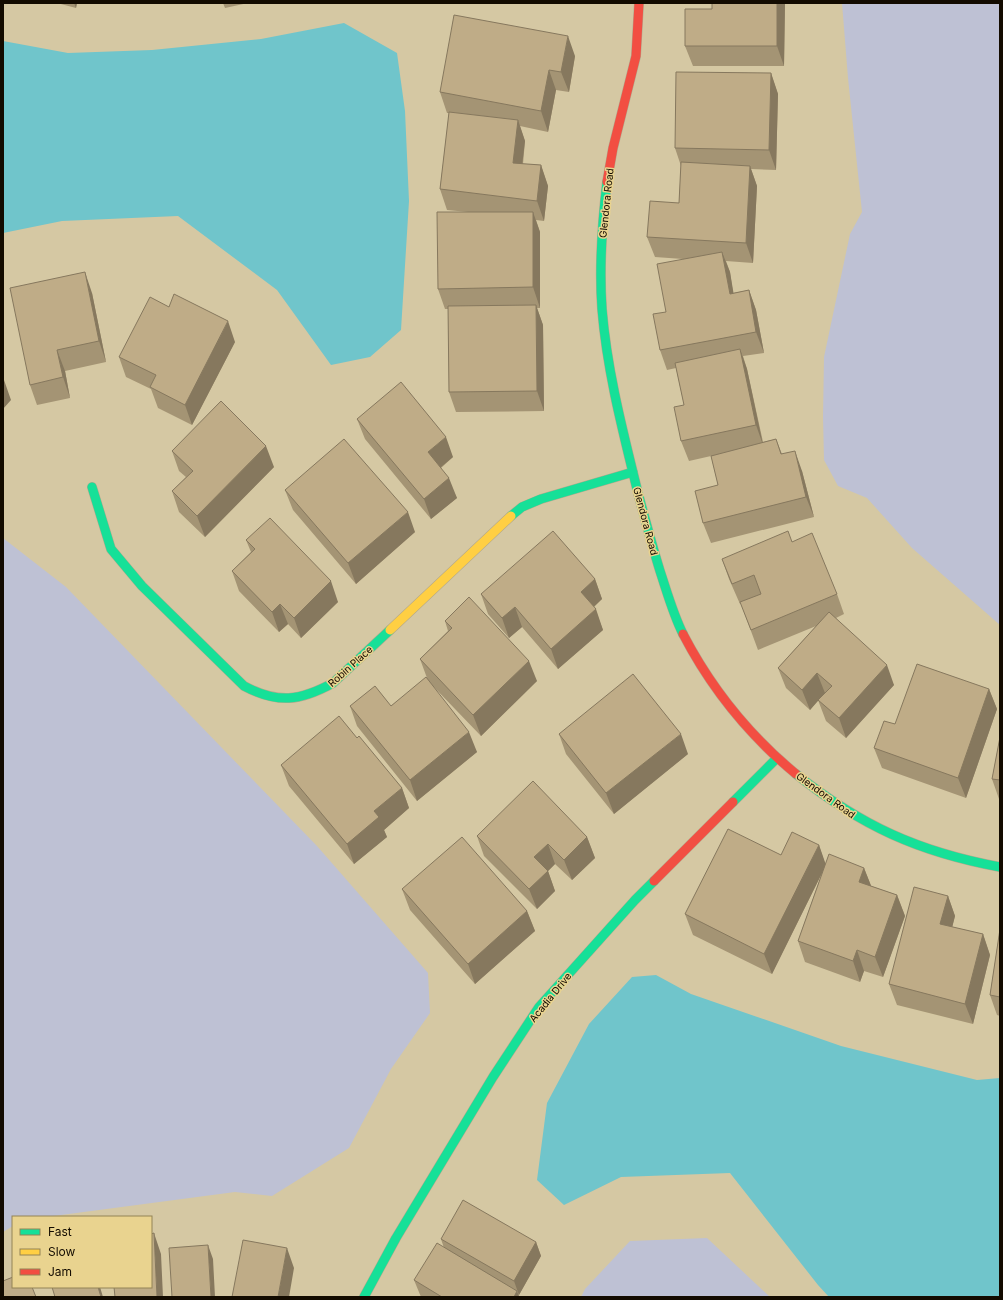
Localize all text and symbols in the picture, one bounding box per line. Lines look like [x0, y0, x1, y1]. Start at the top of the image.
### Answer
street label: Glendora Road [596, 168, 616, 238]
street label: Glendora Road [631, 486, 661, 556]
street label: Robin Place [325, 643, 375, 689]
street label: Glendora Road [794, 770, 858, 820]
street label: Acadia Drive [526, 970, 574, 1024]
legend [12, 1216, 152, 1288]
text: Fast [48, 1224, 72, 1239]
text: Slow [48, 1244, 76, 1259]
text: Jam [48, 1264, 72, 1279]

